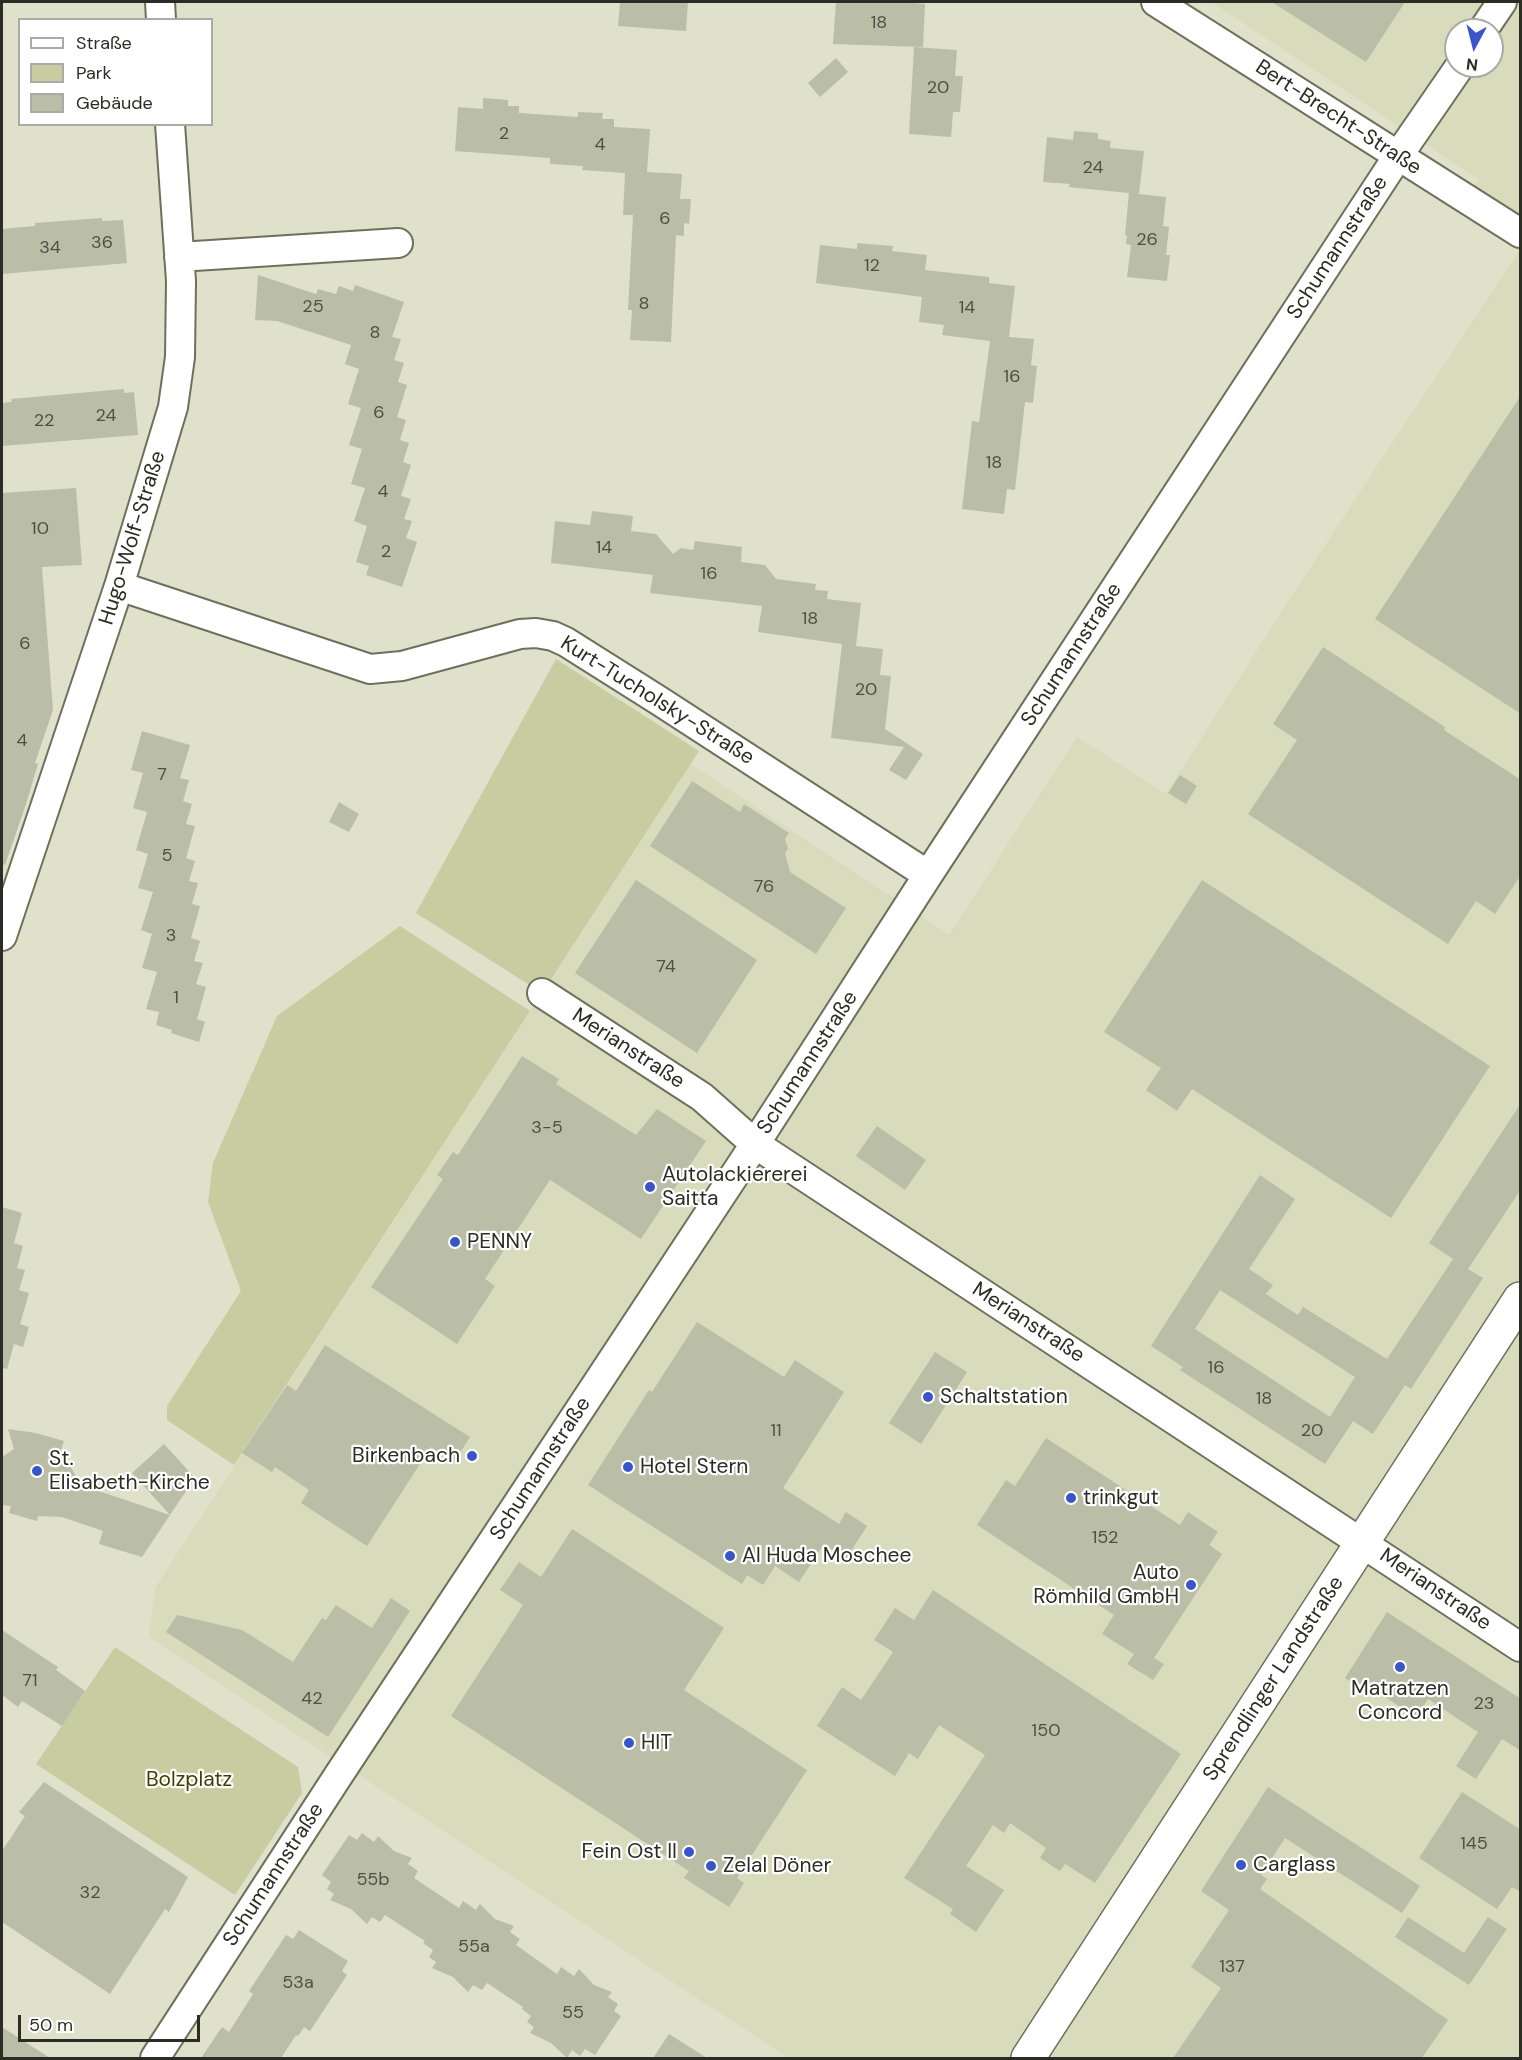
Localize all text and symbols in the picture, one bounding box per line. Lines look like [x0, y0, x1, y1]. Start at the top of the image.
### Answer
house number: 18 [871, 12, 887, 34]
legend [18, 18, 213, 126]
north arrow [1444, 18, 1504, 78]
text: Straße [76, 31, 132, 55]
text: N [1465, 53, 1479, 76]
street label: Bert-Brecht-Straße [1250, 55, 1426, 181]
text: Park [76, 61, 112, 85]
house number: 20 [927, 77, 949, 99]
text: Gebäude [76, 91, 153, 115]
house number: 2 [499, 123, 509, 145]
house number: 4 [595, 134, 605, 156]
house number: 24 [1083, 157, 1103, 179]
street label: Schumannstraße [1282, 172, 1394, 324]
house number: 6 [659, 208, 671, 230]
house number: 26 [1136, 229, 1158, 251]
house number: 36 [91, 232, 113, 254]
house number: 34 [39, 237, 61, 259]
house number: 12 [864, 255, 880, 277]
house number: 8 [639, 293, 649, 315]
house number: 25 [302, 296, 324, 318]
house number: 14 [959, 297, 975, 319]
house number: 8 [370, 322, 380, 344]
house number: 16 [1004, 366, 1020, 388]
house number: 6 [373, 402, 385, 424]
house number: 24 [96, 405, 116, 427]
house number: 22 [34, 410, 54, 432]
street label: Hugo-Wolf-Straße [95, 448, 171, 628]
house number: 18 [986, 452, 1002, 474]
house number: 4 [378, 481, 388, 503]
house number: 10 [31, 518, 49, 540]
house number: 14 [596, 537, 612, 559]
house number: 2 [381, 541, 391, 563]
house number: 16 [701, 563, 717, 585]
street label: Schumannstraße [1016, 579, 1128, 731]
house number: 18 [802, 608, 818, 630]
street label: Kurt-Tucholsky-Straße [556, 631, 758, 771]
house number: 6 [19, 633, 31, 655]
house number: 20 [855, 679, 877, 701]
house number: 4 [17, 730, 27, 752]
house number: 7 [157, 764, 167, 786]
house number: 5 [162, 845, 172, 867]
house number: 76 [754, 876, 774, 898]
house number: 3 [166, 925, 176, 947]
house number: 74 [656, 956, 676, 978]
house number: 1 [173, 987, 179, 1009]
street label: Schumannstraße [752, 987, 864, 1139]
street label: Merianstraße [567, 1003, 689, 1095]
house number: 3-5 [531, 1117, 563, 1139]
place label: Autolackiererei Saitta [662, 1162, 807, 1212]
marker: Autolackiererei Saitta [643, 1180, 657, 1194]
place label: PENNY [467, 1229, 532, 1255]
marker: PENNY [448, 1235, 462, 1249]
street label: Merianstraße [967, 1277, 1089, 1369]
house number: 16 [1208, 1357, 1224, 1379]
place label: Schaltstation [940, 1384, 1068, 1410]
house number: 18 [1256, 1388, 1272, 1410]
marker: Schaltstation [921, 1390, 935, 1404]
street label: Schumannstraße [485, 1393, 597, 1545]
house number: 11 [770, 1420, 782, 1442]
house number: 20 [1301, 1420, 1323, 1442]
place label: Birkenbach [352, 1443, 460, 1469]
place label: St. Elisabeth-Kirche [49, 1446, 210, 1496]
marker: Birkenbach [465, 1449, 479, 1463]
place label: Hotel Stern [640, 1454, 748, 1480]
marker: Hotel Stern [621, 1460, 635, 1474]
marker: St. Elisabeth-Kirche [30, 1464, 44, 1478]
place label: trinkgut [1083, 1485, 1159, 1511]
marker: trinkgut [1064, 1491, 1078, 1505]
house number: 152 [1092, 1527, 1118, 1549]
place label: Al Huda Moschee [742, 1543, 911, 1569]
street label: Merianstraße [1375, 1544, 1495, 1636]
marker: Al Huda Moschee [723, 1549, 737, 1563]
place label: Auto Römhild GmbH [1033, 1560, 1179, 1610]
street label: Sprendlinger Landstraße [1198, 1572, 1350, 1786]
marker: Auto Römhild GmbH [1184, 1578, 1198, 1592]
marker: Matratzen Concord [1393, 1660, 1407, 1674]
house number: 71 [22, 1670, 38, 1692]
place label: Matratzen Concord [1351, 1676, 1449, 1726]
house number: 42 [301, 1688, 323, 1710]
house number: 23 [1473, 1693, 1495, 1715]
house number: 150 [1032, 1720, 1060, 1742]
place label: HIT [641, 1730, 672, 1756]
marker: HIT [622, 1736, 636, 1750]
park label: Bolzplatz [146, 1767, 232, 1793]
street label: Schumannstraße [218, 1799, 330, 1951]
house number: 145 [1460, 1833, 1488, 1855]
place label: Fein Ost II [582, 1839, 677, 1865]
marker: Fein Ost II [682, 1845, 696, 1859]
place label: Carglass [1253, 1852, 1336, 1878]
place label: Zelal Döner [723, 1853, 831, 1879]
marker: Carglass [1234, 1858, 1248, 1872]
marker: Zelal Döner [704, 1859, 718, 1873]
house number: 55b [356, 1869, 390, 1891]
house number: 32 [79, 1882, 101, 1904]
house number: 55a [458, 1936, 490, 1958]
house number: 137 [1219, 1956, 1245, 1978]
house number: 53a [282, 1972, 314, 1994]
house number: 55 [562, 2002, 584, 2024]
scale bar [21, 2003, 202, 2041]
text: 50 m [29, 2013, 73, 2037]

